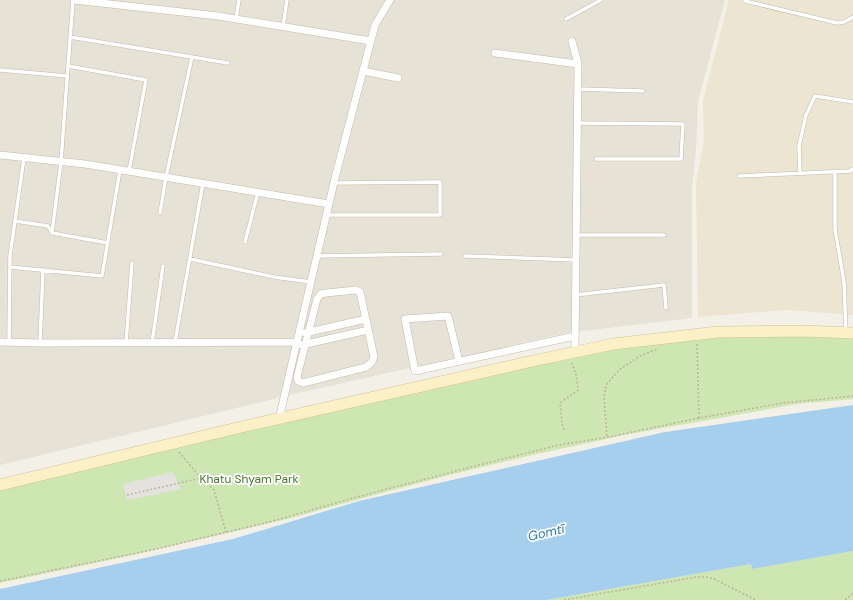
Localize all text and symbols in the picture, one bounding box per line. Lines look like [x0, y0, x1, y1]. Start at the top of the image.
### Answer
park label: Khatu Shyam Park [199, 471, 299, 487]
water label: Gomtī [526, 520, 568, 545]

